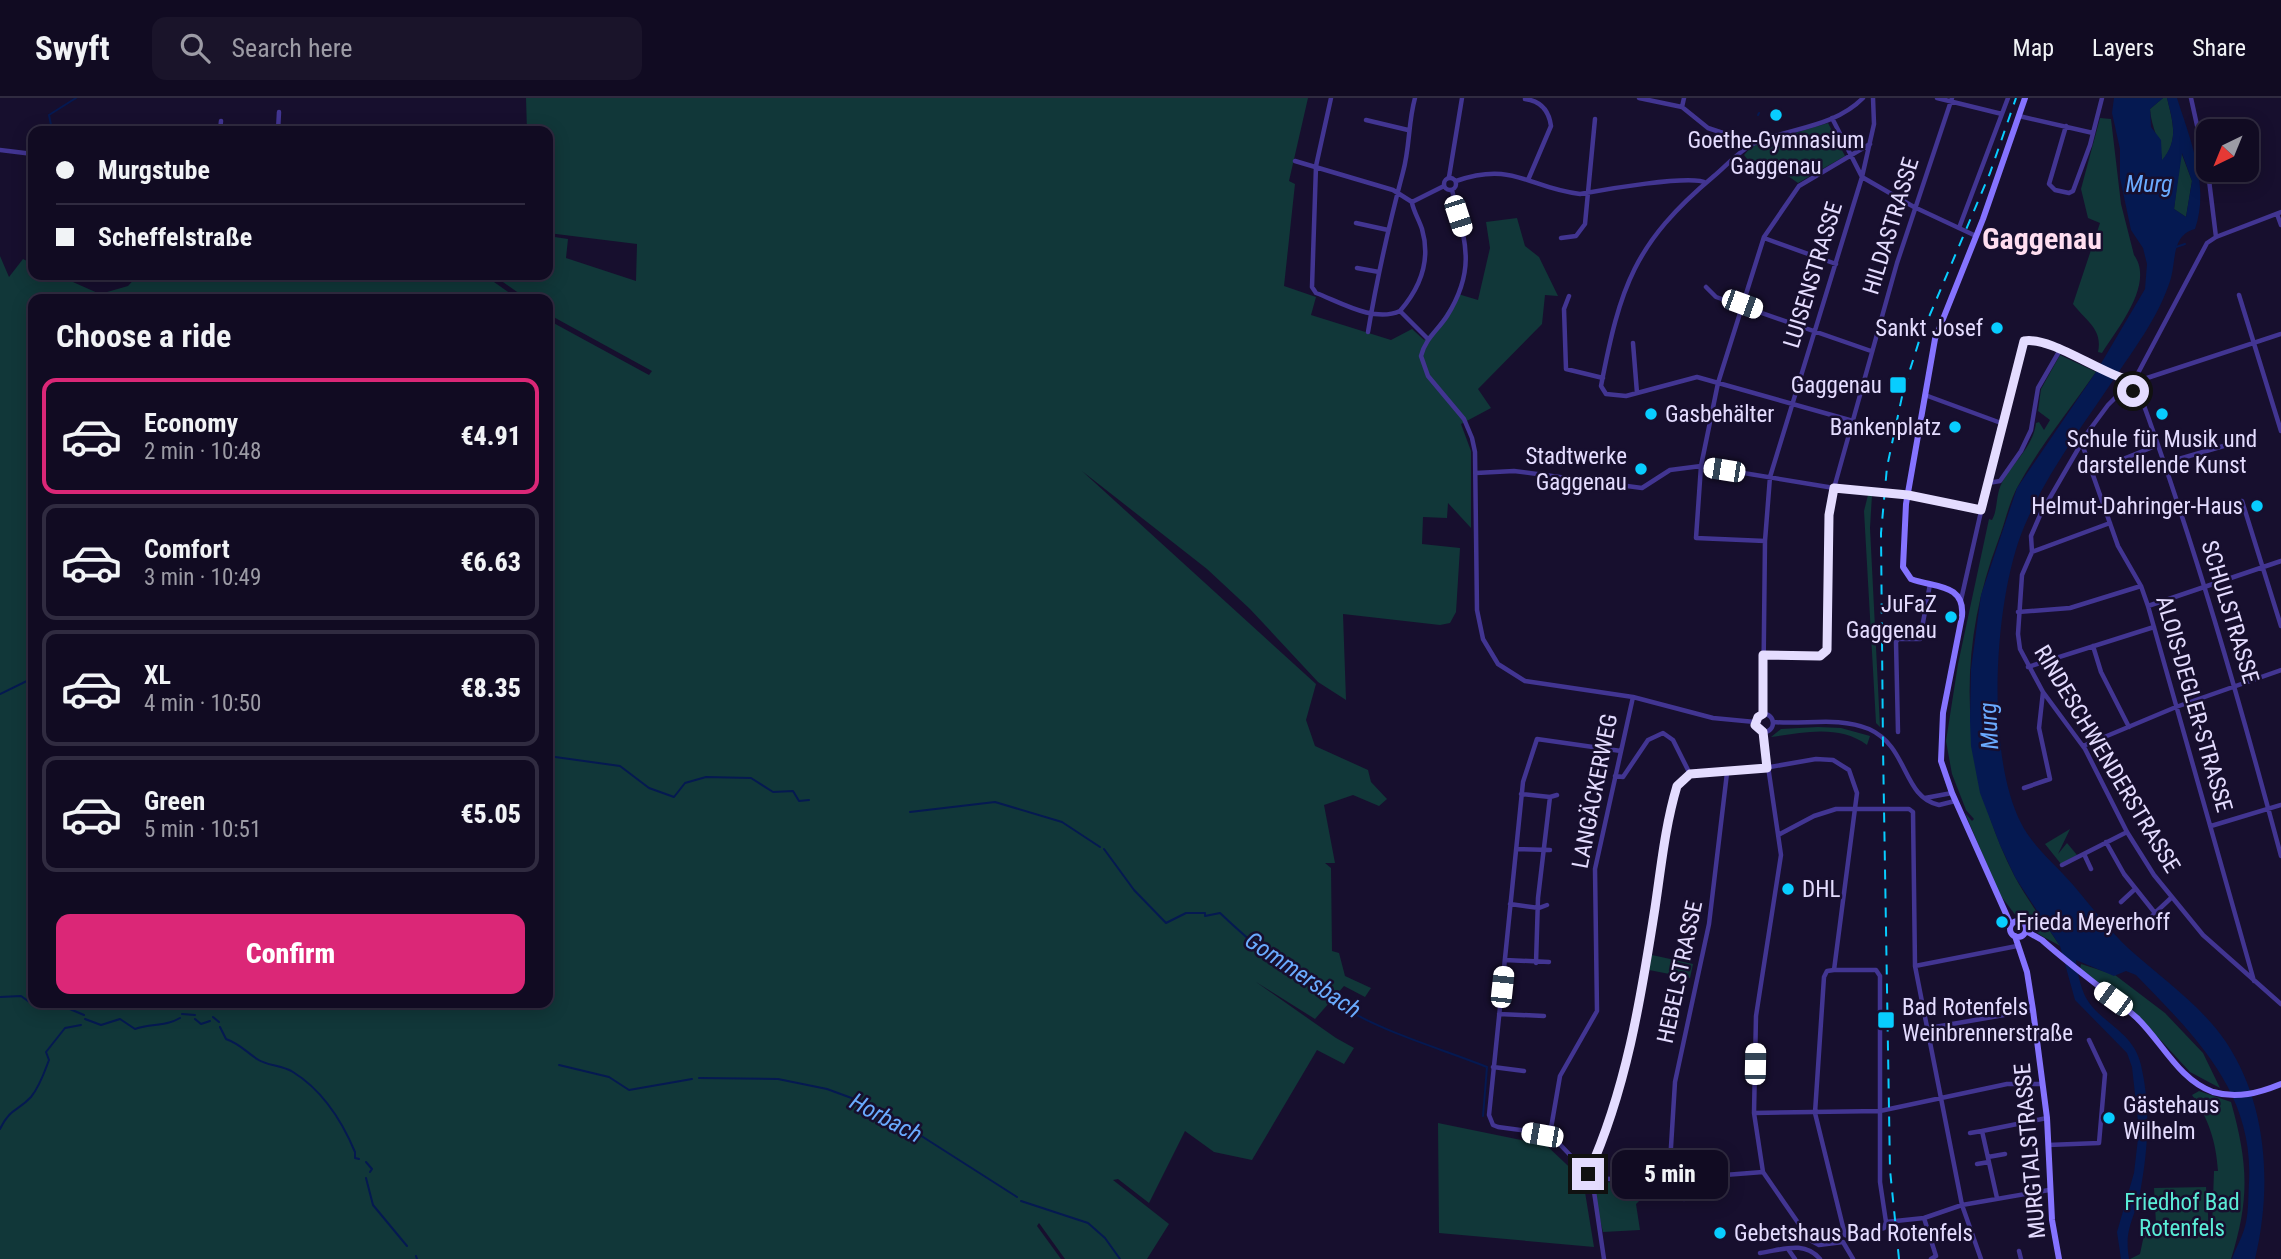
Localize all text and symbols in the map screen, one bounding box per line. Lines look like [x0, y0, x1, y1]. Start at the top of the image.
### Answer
search box [152, 17, 642, 80]
text: Swyft [35, 29, 110, 68]
icon: search [176, 29, 214, 67]
text: Search here [232, 33, 353, 63]
text: Map [2013, 34, 2054, 62]
text: Layers [2092, 34, 2154, 62]
text: Share [2192, 34, 2246, 62]
marker: Goethe-Gymnasium Gaggenau [1768, 107, 1784, 123]
north arrow [2196, 119, 2259, 182]
map controls [2196, 119, 2259, 182]
place label: Goethe-Gymnasium Gaggenau [1687, 127, 1865, 180]
street label: HILDASTRASSE [1857, 154, 1925, 298]
text: Murgstube [98, 155, 210, 185]
water label: Murg [2125, 170, 2173, 198]
car [1442, 193, 1475, 239]
street label: LUISENSTRASSE [1778, 199, 1848, 351]
district label: Gaggenau [1982, 221, 2102, 256]
text: Scheffelstraße [98, 222, 252, 252]
car [1719, 287, 1766, 321]
place label: Sankt Josef [1875, 315, 1984, 342]
text: Choose a ride [56, 317, 231, 355]
marker: Sankt Josef [1989, 320, 2005, 336]
place label: Gaggenau [1791, 372, 1882, 399]
marker: Gaggenau [1888, 375, 1908, 395]
route start [2117, 375, 2149, 407]
place label: Gasbehälter [1665, 401, 1774, 428]
icon: car [60, 405, 123, 468]
marker: Gasbehälter [1643, 406, 1659, 422]
marker: Schule für Musik und darstellende Kunst [2154, 406, 2170, 422]
text: Economy [144, 408, 238, 438]
place label: Bankenplatz [1830, 414, 1941, 441]
marker: Bankenplatz [1947, 419, 1963, 435]
text: €4.91 [460, 421, 521, 451]
place label: Schule für Musik und darstellende Kunst [2067, 426, 2257, 479]
text: 2 min · 10:48 [144, 438, 261, 465]
place label: Stadtwerke Gaggenau [1525, 443, 1627, 496]
car [1702, 456, 1747, 484]
marker: Stadtwerke Gaggenau [1633, 461, 1649, 477]
place label: Helmut-Dahringer-Haus [2031, 493, 2243, 520]
marker: Helmut-Dahringer-Haus [2249, 498, 2265, 514]
icon: car [60, 531, 123, 594]
text: Comfort [144, 534, 230, 564]
street label: SCHULSTRASSE [2195, 537, 2265, 687]
text: €6.63 [460, 547, 521, 577]
text: 3 min · 10:49 [144, 564, 261, 591]
place label: JuFaZ Gaggenau [1846, 591, 1937, 644]
street label: ALOIS-DEGLER-STRASSE [2150, 593, 2238, 815]
marker: JuFaZ Gaggenau [1943, 609, 1959, 625]
street label: RINDESCHWENDERSTRASSE [2028, 640, 2186, 878]
icon: car [60, 657, 123, 720]
text: XL [144, 660, 171, 690]
text: €8.35 [460, 673, 521, 703]
text: 4 min · 10:50 [144, 690, 261, 717]
water label: Murg [1974, 702, 2004, 750]
street label: LANGÄCKERWEG [1567, 711, 1623, 871]
icon: car [60, 783, 123, 846]
text: Green [144, 786, 205, 816]
text: €5.05 [460, 799, 521, 829]
text: 5 min · 10:51 [144, 816, 261, 843]
place label: DHL [1802, 876, 1840, 903]
marker: DHL [1780, 881, 1796, 897]
street label: HEBELSTRASSE [1652, 898, 1708, 1046]
place label: Frieda Meyerhoff [2016, 909, 2171, 936]
button: Confirm [56, 914, 525, 994]
marker: Frieda Meyerhoff [1994, 914, 2010, 930]
water label: Gommersbach [1240, 926, 1366, 1024]
car [1490, 965, 1515, 1009]
car [2090, 978, 2137, 1020]
place label: Bad Rotenfels Weinbrennerstraße [1902, 994, 2073, 1047]
marker: Bad Rotenfels Weinbrennerstraße [1876, 1010, 1896, 1030]
car [1745, 1043, 1766, 1085]
street label: MURGTALSTRASSE [2009, 1062, 2051, 1240]
water label: Horbach [845, 1087, 927, 1149]
place label: Gästehaus Wilhelm [2123, 1092, 2219, 1145]
marker: Gästehaus Wilhelm [2101, 1110, 2117, 1126]
car [1520, 1121, 1565, 1149]
callout: 5 min [1612, 1150, 1728, 1198]
route end [1572, 1158, 1604, 1190]
text: 5 min [1644, 1161, 1696, 1188]
park label: Friedhof Bad Rotenfels [2124, 1189, 2240, 1242]
place label: Gebetshaus Bad Rotenfels [1734, 1220, 1973, 1247]
marker: Gebetshaus Bad Rotenfels [1712, 1225, 1728, 1241]

